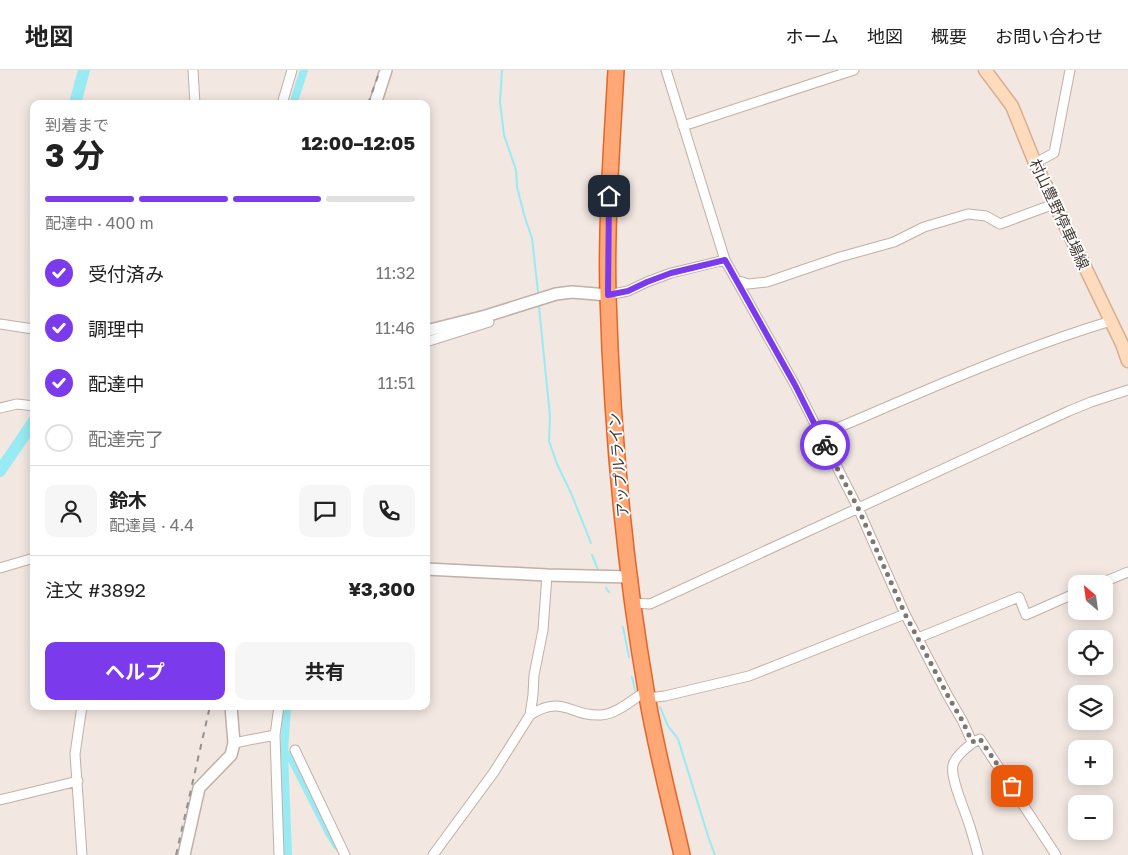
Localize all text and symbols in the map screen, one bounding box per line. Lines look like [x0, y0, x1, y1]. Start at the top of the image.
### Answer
text: 地図 [25, 21, 73, 50]
text: ホーム [786, 25, 839, 47]
text: 地図 [867, 25, 903, 47]
text: 概要 [931, 25, 967, 47]
text: お問い合わせ [995, 25, 1103, 47]
text: 到着まで [45, 115, 109, 135]
text: 12:00–12:05 [301, 131, 415, 154]
text: 3 分 [45, 136, 105, 174]
street label: 村山豊野停車場線 [1026, 156, 1094, 272]
pin [588, 175, 630, 217]
icon: home [595, 182, 623, 210]
text: 配達中 · 400 m [45, 213, 154, 233]
icon: check [45, 259, 73, 287]
text: 受付済み [88, 262, 164, 285]
text: 11:32 [376, 263, 415, 283]
icon: check [45, 314, 73, 342]
text: 調理中 [88, 317, 145, 340]
text: 11:46 [375, 318, 415, 338]
icon: check [45, 369, 73, 397]
text: 配達中 [88, 372, 145, 395]
text: 11:51 [378, 373, 415, 393]
street label: アップルライン [604, 412, 632, 518]
courier [800, 420, 850, 470]
text: 配達完了 [88, 427, 164, 450]
icon: bike [811, 431, 839, 459]
button: person [45, 485, 97, 537]
button: chat [299, 485, 351, 537]
button: phone [363, 485, 415, 537]
text: 鈴木 [109, 488, 147, 511]
text: 配達員 · 4.4 [109, 515, 194, 535]
north arrow [1068, 575, 1112, 620]
map controls [1068, 575, 1113, 840]
text: ¥3,300 [348, 577, 415, 600]
text: 注文 #3892 [45, 578, 146, 601]
button: locate [1068, 630, 1113, 675]
button: ヘルプ [45, 642, 225, 700]
button: 共有 [235, 642, 415, 700]
button: layers [1068, 685, 1113, 730]
button: + [1068, 740, 1113, 785]
pin [991, 765, 1033, 807]
icon: bag [998, 772, 1026, 800]
button: − [1068, 795, 1113, 840]

